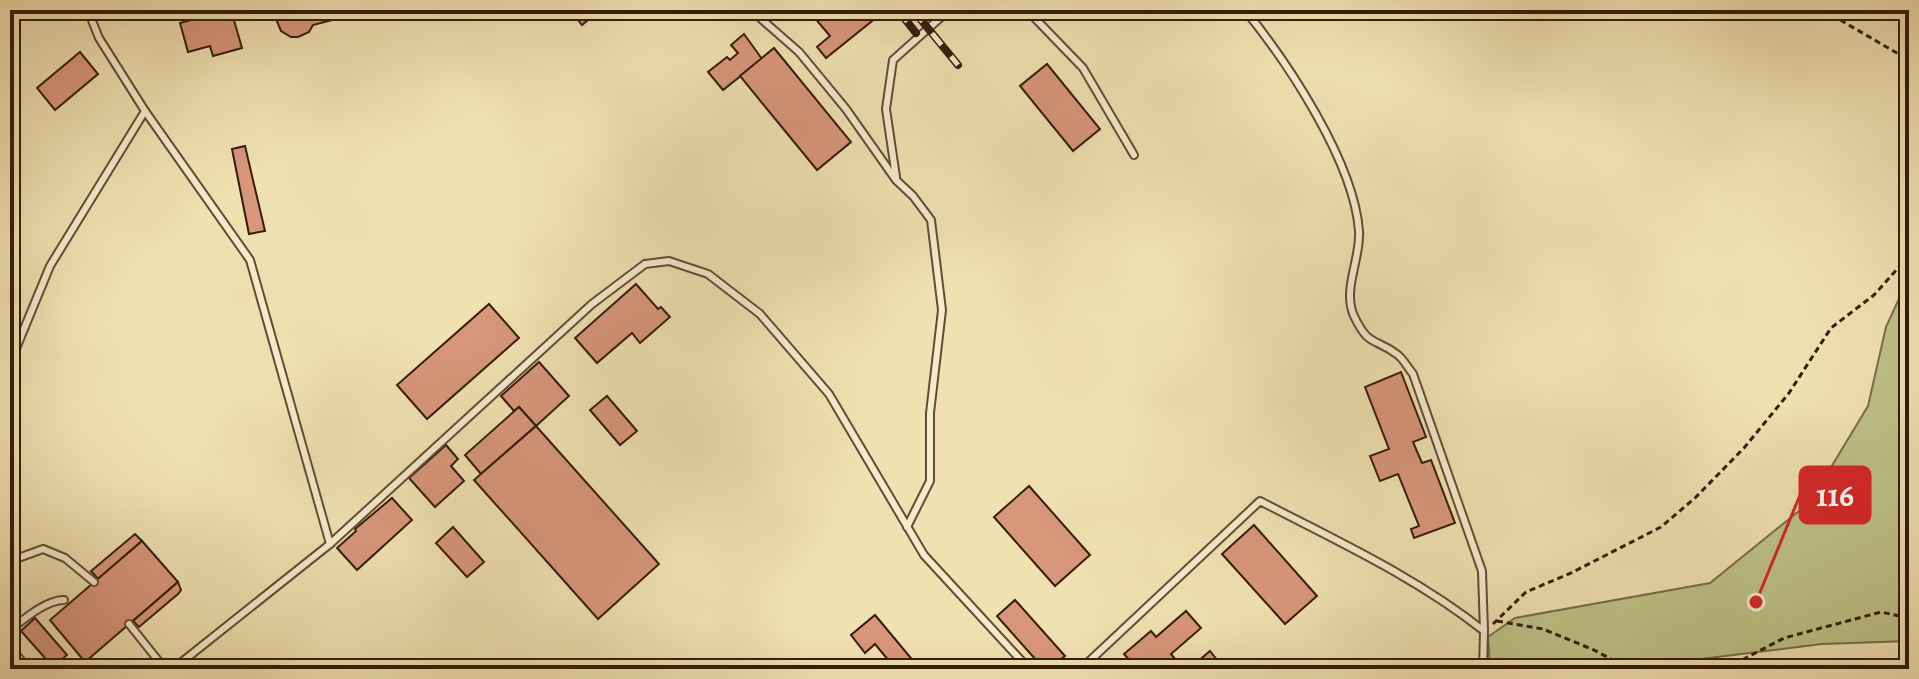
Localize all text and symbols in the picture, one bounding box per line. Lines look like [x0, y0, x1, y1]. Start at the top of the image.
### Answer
callout: 116 [1800, 467, 1870, 523]
text: 116 [1816, 473, 1854, 517]

